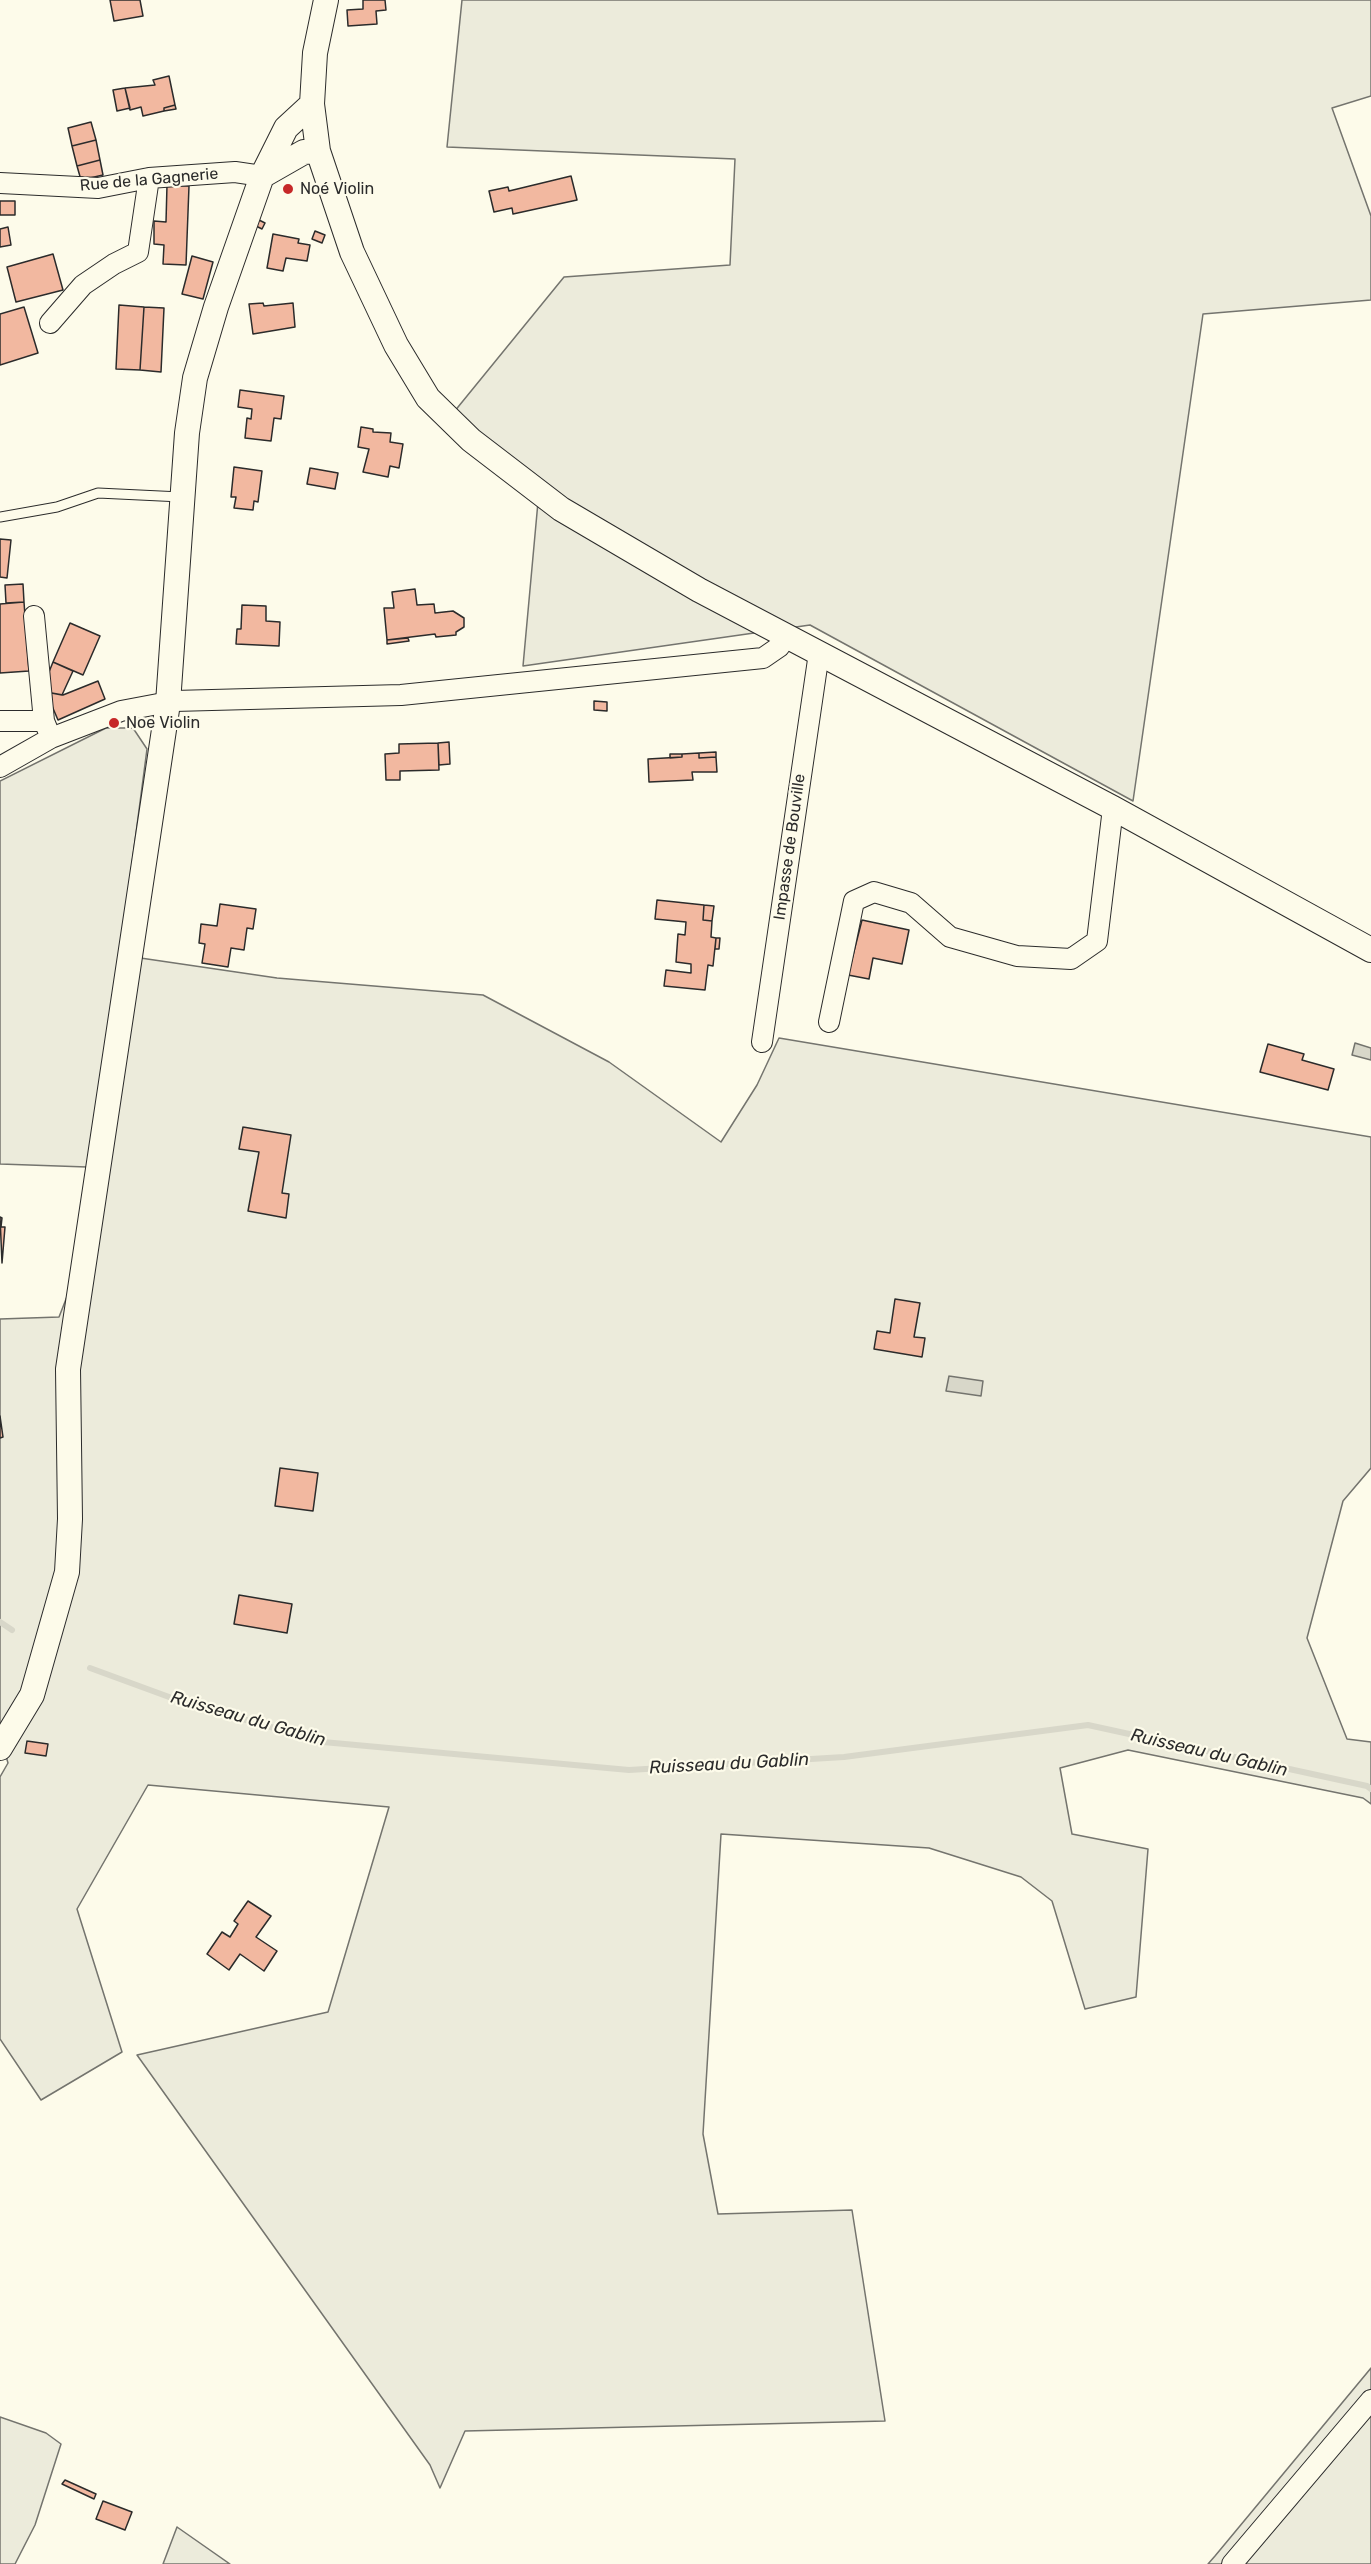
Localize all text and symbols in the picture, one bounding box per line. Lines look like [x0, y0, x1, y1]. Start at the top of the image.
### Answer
street label: Rue de la Gagnerie [79, 164, 219, 196]
place label: Noé Violin [300, 179, 374, 199]
marker: Noé Violin [281, 182, 295, 196]
place label: Noe Violin [126, 713, 200, 733]
marker: Noe Violin [107, 716, 121, 730]
street label: Impasse de Bouville [770, 773, 810, 921]
water label: Ruisseau du Gablin [168, 1686, 328, 1752]
water label: Ruisseau du Gablin [1128, 1724, 1290, 1782]
water label: Ruisseau du Gablin [648, 1749, 810, 1779]

